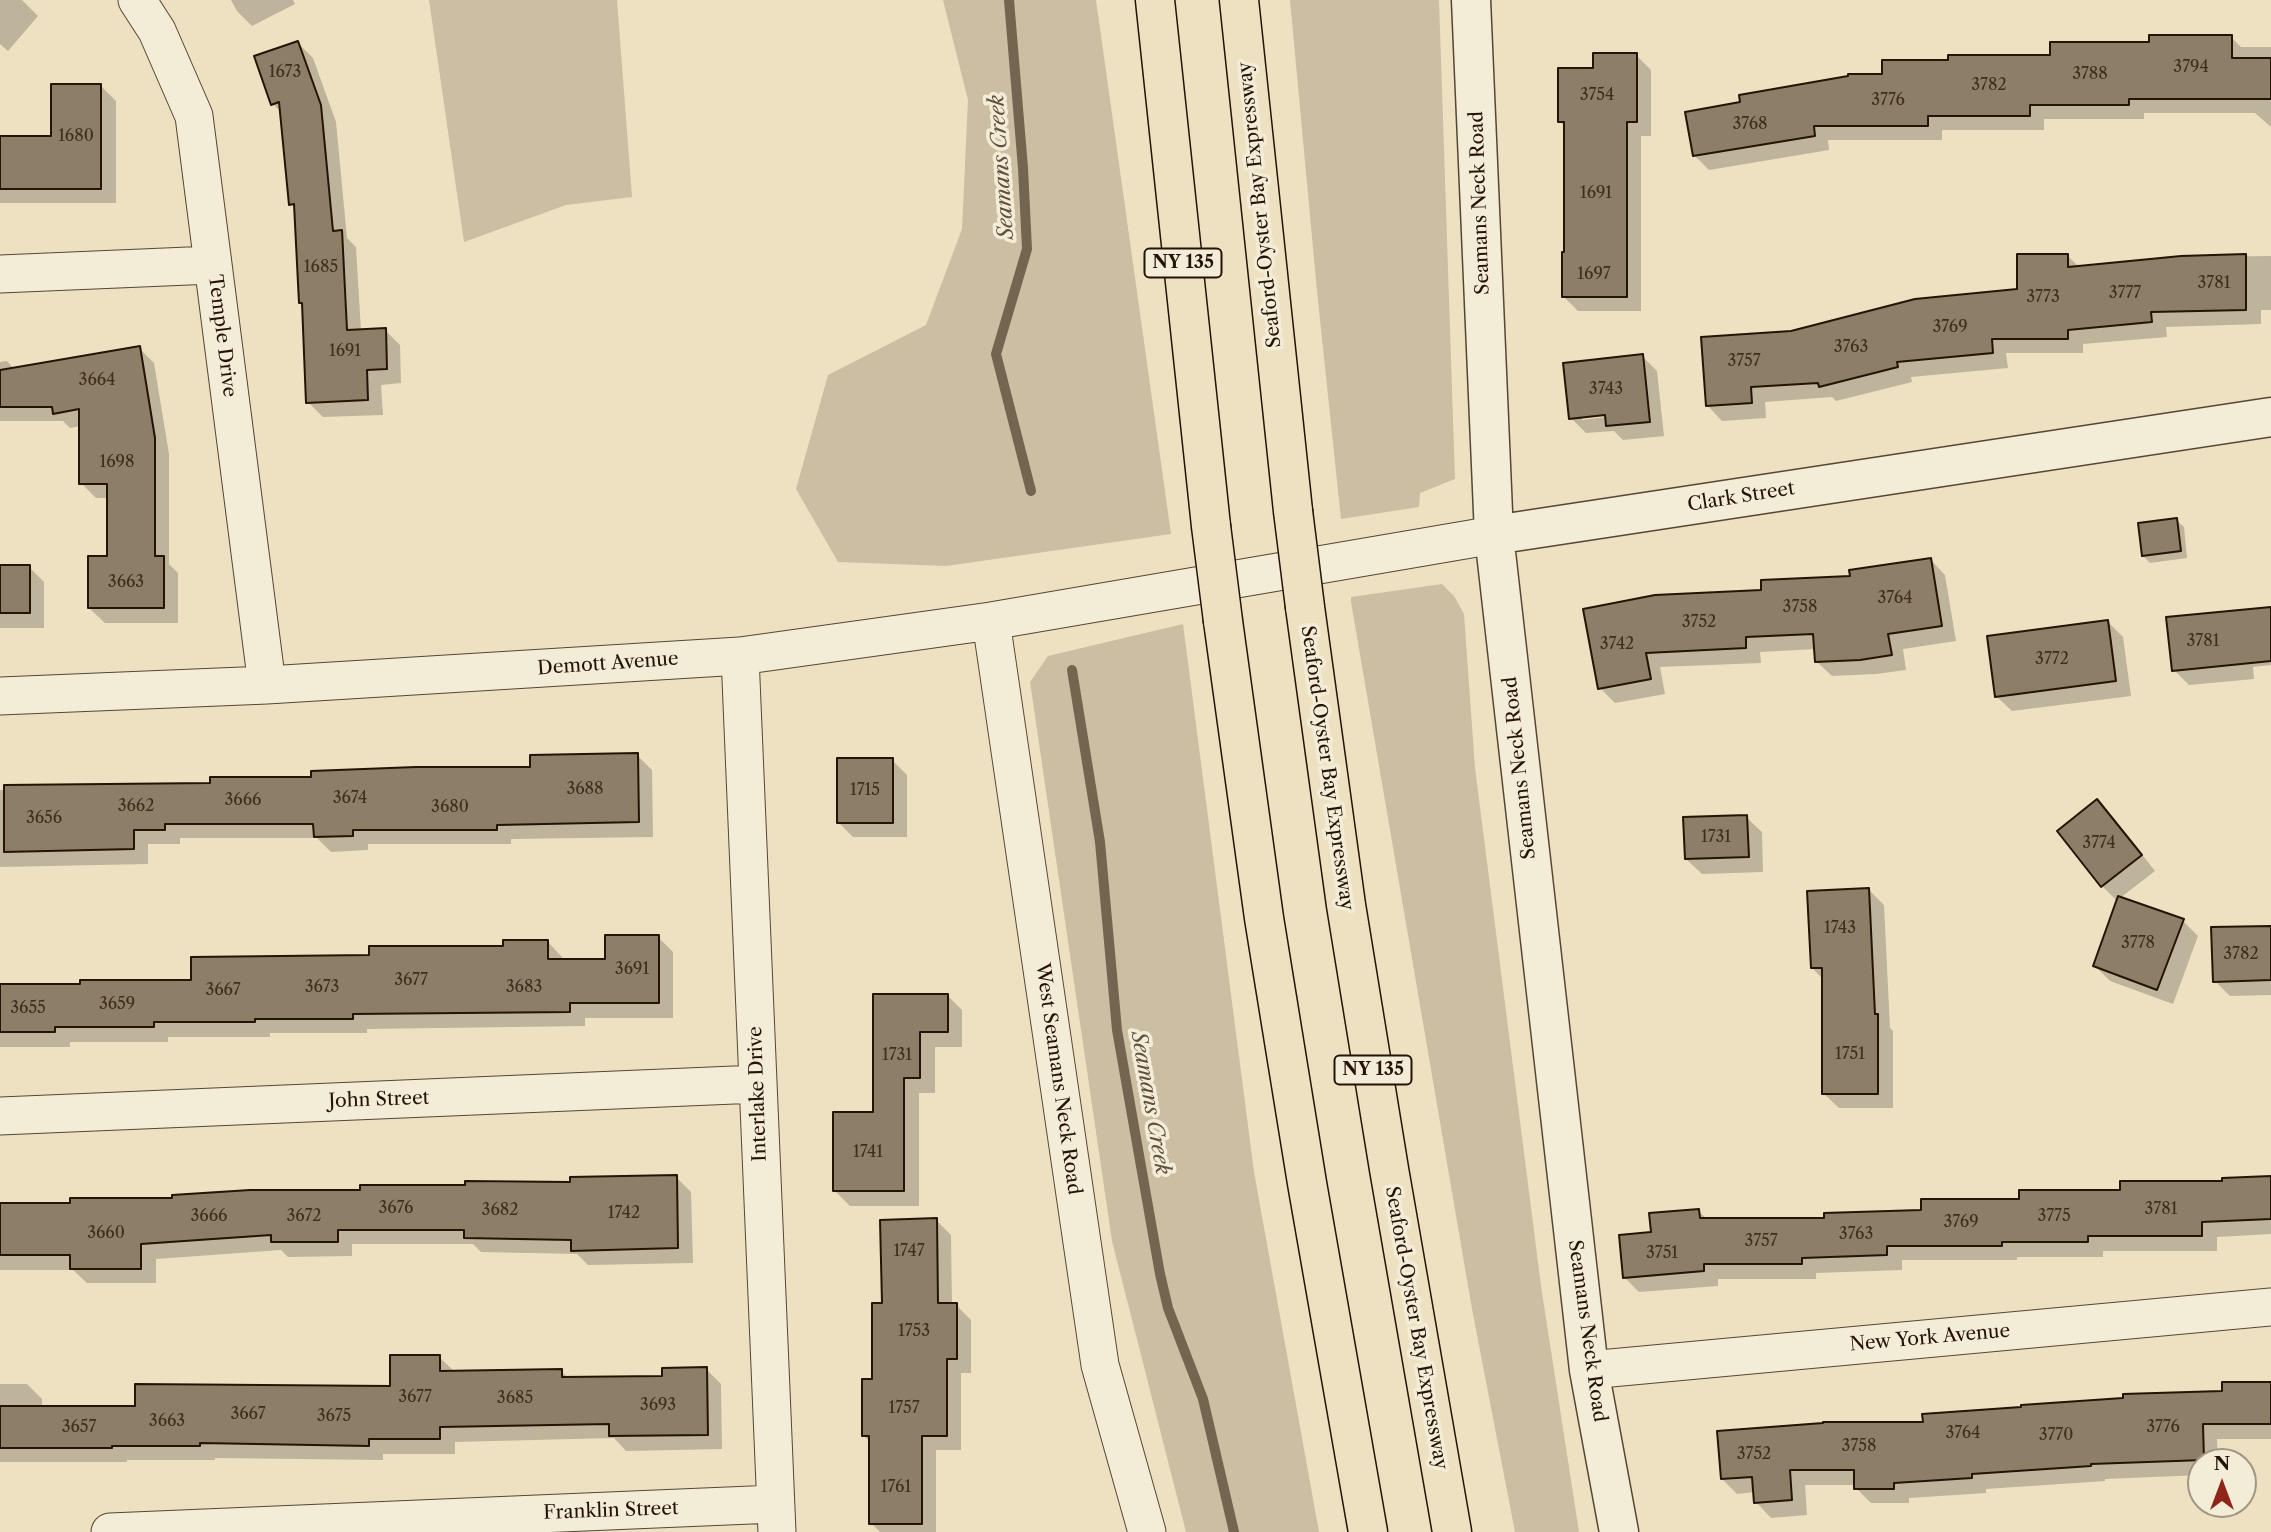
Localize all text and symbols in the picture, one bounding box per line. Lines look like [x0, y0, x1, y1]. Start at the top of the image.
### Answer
house number: 3794 [2173, 57, 2209, 77]
street label: Seaford-Oyster Bay Expressway [1234, 61, 1286, 349]
house number: 1673 [269, 62, 301, 82]
house number: 3788 [2072, 64, 2108, 84]
house number: 3782 [1971, 75, 2007, 95]
house number: 3754 [1580, 85, 1614, 105]
house number: 3776 [1871, 90, 1905, 110]
water label: Seamans Creek [984, 94, 1020, 240]
street label: Seamans Neck Road [1465, 111, 1495, 295]
house number: 3768 [1732, 114, 1768, 134]
house number: 1680 [58, 126, 94, 146]
house number: 1691 [1580, 183, 1612, 203]
road number: NY 135 [1144, 248, 1222, 278]
house number: 1685 [304, 257, 338, 277]
house number: 1697 [1577, 264, 1611, 284]
street label: Temple Drive [203, 273, 241, 399]
house number: 3781 [2198, 273, 2230, 293]
house number: 3777 [2109, 283, 2141, 303]
house number: 3773 [2026, 287, 2060, 307]
house number: 3769 [1932, 317, 1968, 337]
house number: 3763 [1834, 337, 1868, 357]
house number: 1691 [329, 341, 361, 361]
house number: 3757 [1727, 351, 1761, 371]
house number: 3664 [79, 370, 115, 390]
house number: 3743 [1589, 379, 1623, 399]
house number: 1698 [100, 452, 134, 472]
street label: Clark Street [1686, 477, 1796, 517]
house number: 3663 [108, 572, 144, 592]
house number: 3764 [1878, 588, 1912, 608]
house number: 3758 [1783, 597, 1817, 617]
house number: 3752 [1682, 612, 1716, 632]
street label: Seaford-Oyster Bay Expressway [1296, 624, 1358, 912]
house number: 3781 [2187, 631, 2219, 651]
house number: 3742 [1600, 634, 1634, 654]
street label: Demott Avenue [537, 648, 679, 680]
house number: 3772 [2035, 649, 2069, 669]
street label: Seamans Neck Road [1499, 675, 1541, 861]
house number: 3688 [566, 779, 604, 799]
house number: 1715 [850, 780, 880, 800]
house number: 3674 [333, 788, 367, 808]
house number: 3666 [225, 790, 261, 810]
house number: 3662 [118, 796, 154, 816]
house number: 3680 [431, 797, 469, 817]
house number: 3656 [26, 808, 62, 828]
house number: 1731 [1701, 827, 1731, 847]
house number: 3774 [2082, 833, 2116, 853]
house number: 1743 [1824, 918, 1856, 938]
house number: 3778 [2121, 933, 2155, 953]
house number: 3782 [2223, 944, 2259, 964]
house number: 3691 [615, 959, 649, 979]
street label: West Seamans Neck Road [1030, 962, 1086, 1196]
house number: 3677 [394, 970, 428, 990]
house number: 3673 [305, 977, 339, 997]
house number: 3683 [506, 977, 542, 997]
house number: 3667 [205, 980, 241, 1000]
house number: 3659 [99, 994, 135, 1014]
house number: 3655 [10, 998, 46, 1018]
street label: Interlake Drive [744, 1026, 772, 1162]
water label: Seamans Creek [1125, 1029, 1175, 1177]
house number: 1751 [1835, 1044, 1865, 1064]
house number: 1731 [882, 1045, 912, 1065]
road number: NY 135 [1334, 1056, 1412, 1084]
street label: John Street [328, 1087, 430, 1113]
house number: 1741 [853, 1142, 883, 1162]
street label: Seaford-Oyster Bay Expressway [1380, 1185, 1452, 1471]
house number: 3676 [379, 1198, 413, 1218]
house number: 3781 [2145, 1199, 2177, 1219]
house number: 3682 [482, 1200, 518, 1220]
house number: 1742 [608, 1203, 640, 1223]
house number: 3666 [191, 1206, 227, 1226]
house number: 3672 [286, 1206, 322, 1226]
house number: 3775 [2037, 1206, 2071, 1226]
house number: 3769 [1943, 1212, 1979, 1232]
house number: 3660 [87, 1223, 125, 1243]
house number: 3763 [1839, 1224, 1873, 1244]
house number: 3757 [1744, 1231, 1778, 1251]
street label: Seamans Neck Road [1563, 1238, 1611, 1424]
house number: 1747 [893, 1241, 925, 1261]
house number: 3751 [1646, 1243, 1678, 1263]
street label: New York Avenue [1849, 1320, 2011, 1356]
house number: 1753 [898, 1321, 930, 1341]
house number: 3677 [398, 1387, 432, 1407]
house number: 3685 [497, 1388, 533, 1408]
house number: 3693 [640, 1395, 676, 1415]
house number: 1757 [888, 1398, 920, 1418]
house number: 3667 [230, 1404, 266, 1424]
house number: 3675 [317, 1406, 351, 1426]
house number: 3663 [149, 1411, 185, 1431]
house number: 3657 [62, 1417, 96, 1437]
house number: 3776 [2146, 1417, 2180, 1437]
house number: 3764 [1946, 1423, 1980, 1443]
house number: 3770 [2039, 1425, 2073, 1445]
house number: 3758 [1842, 1436, 1876, 1456]
house number: 3752 [1737, 1444, 1771, 1464]
north arrow [2187, 1448, 2257, 1518]
text: N [2214, 1452, 2230, 1475]
house number: 1761 [881, 1477, 911, 1497]
street label: Franklin Street [543, 1497, 679, 1525]

